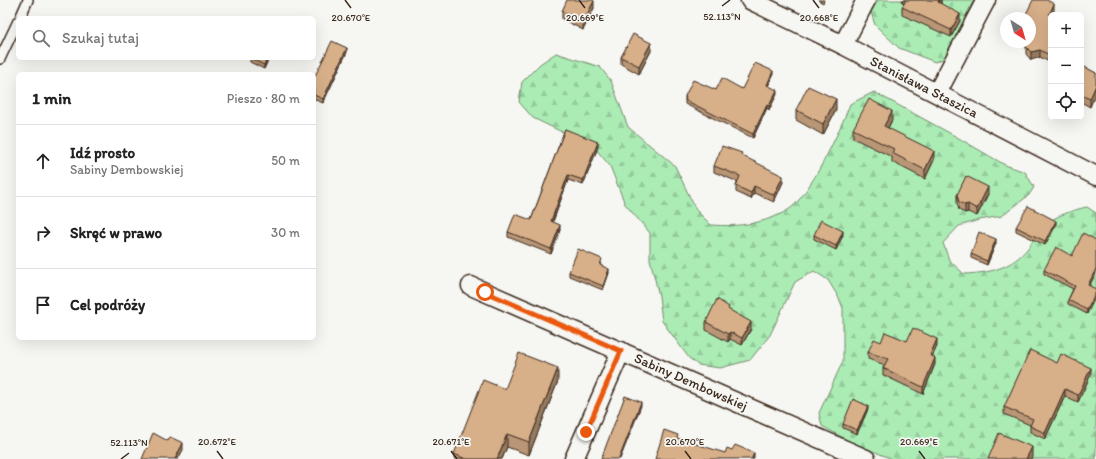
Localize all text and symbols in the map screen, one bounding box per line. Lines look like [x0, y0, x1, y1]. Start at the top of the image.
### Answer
text: 52.113°N [703, 10, 741, 23]
text: 20.670°E [332, 11, 371, 24]
text: 20.669°E [566, 11, 605, 24]
text: 20.668°E [800, 11, 839, 24]
north arrow [1000, 12, 1036, 48]
map controls [1048, 12, 1084, 120]
button: + [1048, 12, 1084, 48]
search box [16, 16, 316, 60]
icon: search [30, 27, 52, 49]
text: Szukaj tutaj [62, 29, 139, 47]
button: − [1048, 48, 1084, 84]
street label: Stanisława Staszica [867, 52, 981, 122]
button: locate [1048, 84, 1084, 120]
text: 1 min [32, 88, 71, 108]
text: Pieszo · 80 m [227, 91, 300, 106]
text: Idź prosto [70, 144, 135, 162]
icon: ahead [32, 150, 54, 172]
text: 50 m [271, 153, 300, 168]
text: Sabiny Dembowskiej [70, 162, 183, 177]
icon: right [32, 222, 54, 244]
text: Skręć w prawo [70, 224, 162, 242]
text: 30 m [271, 225, 300, 240]
route start [476, 283, 494, 301]
icon: arrive [32, 294, 54, 316]
text: Cel podróży [70, 296, 145, 314]
street label: Sabiny Dembowskiej [632, 349, 750, 415]
route end [577, 423, 595, 441]
text: 20.672°E [198, 435, 236, 448]
text: 20.671°E [432, 435, 470, 448]
text: 20.670°E [666, 435, 705, 448]
text: 20.669°E [900, 435, 939, 448]
text: 52.113°N [110, 436, 148, 449]

